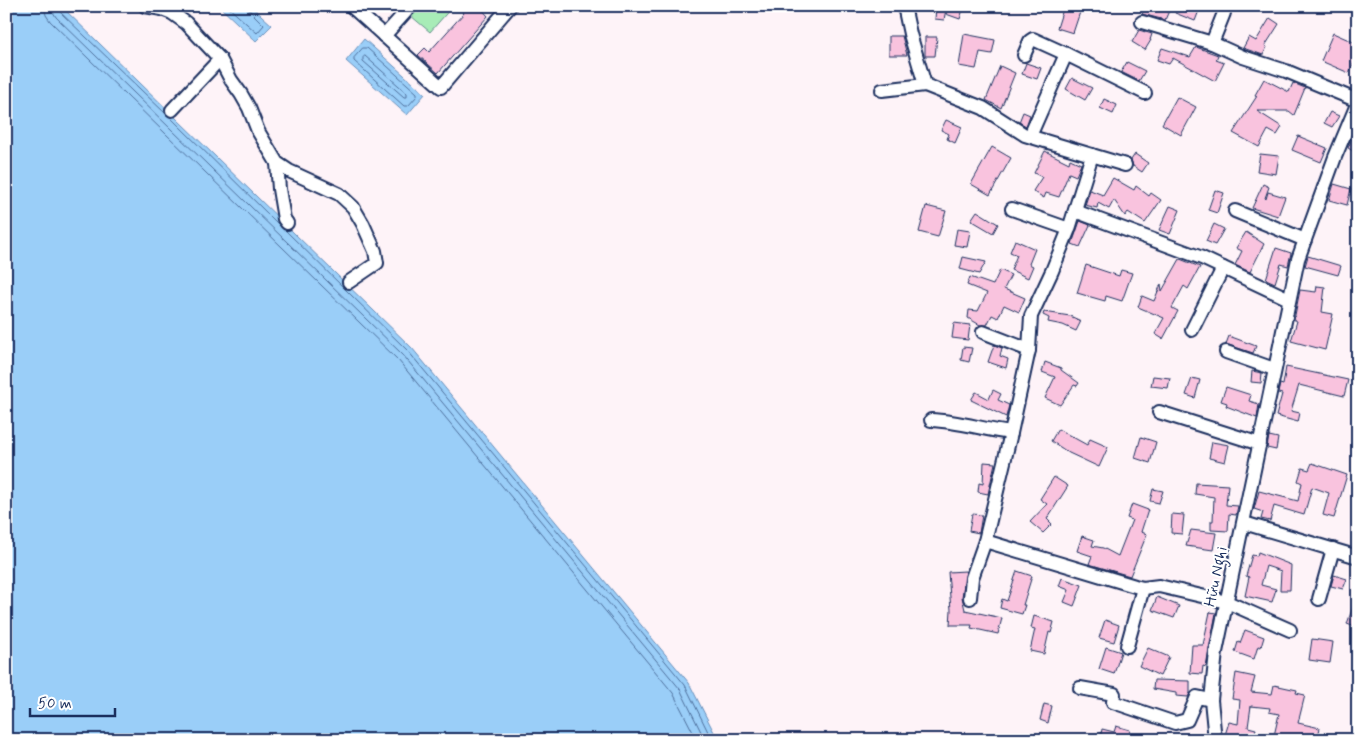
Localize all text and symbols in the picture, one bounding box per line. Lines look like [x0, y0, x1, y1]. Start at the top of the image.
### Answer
street label: Hữu Nghị [1199, 545, 1234, 609]
scale bar [30, 686, 115, 718]
text: 50 m [38, 694, 72, 714]

